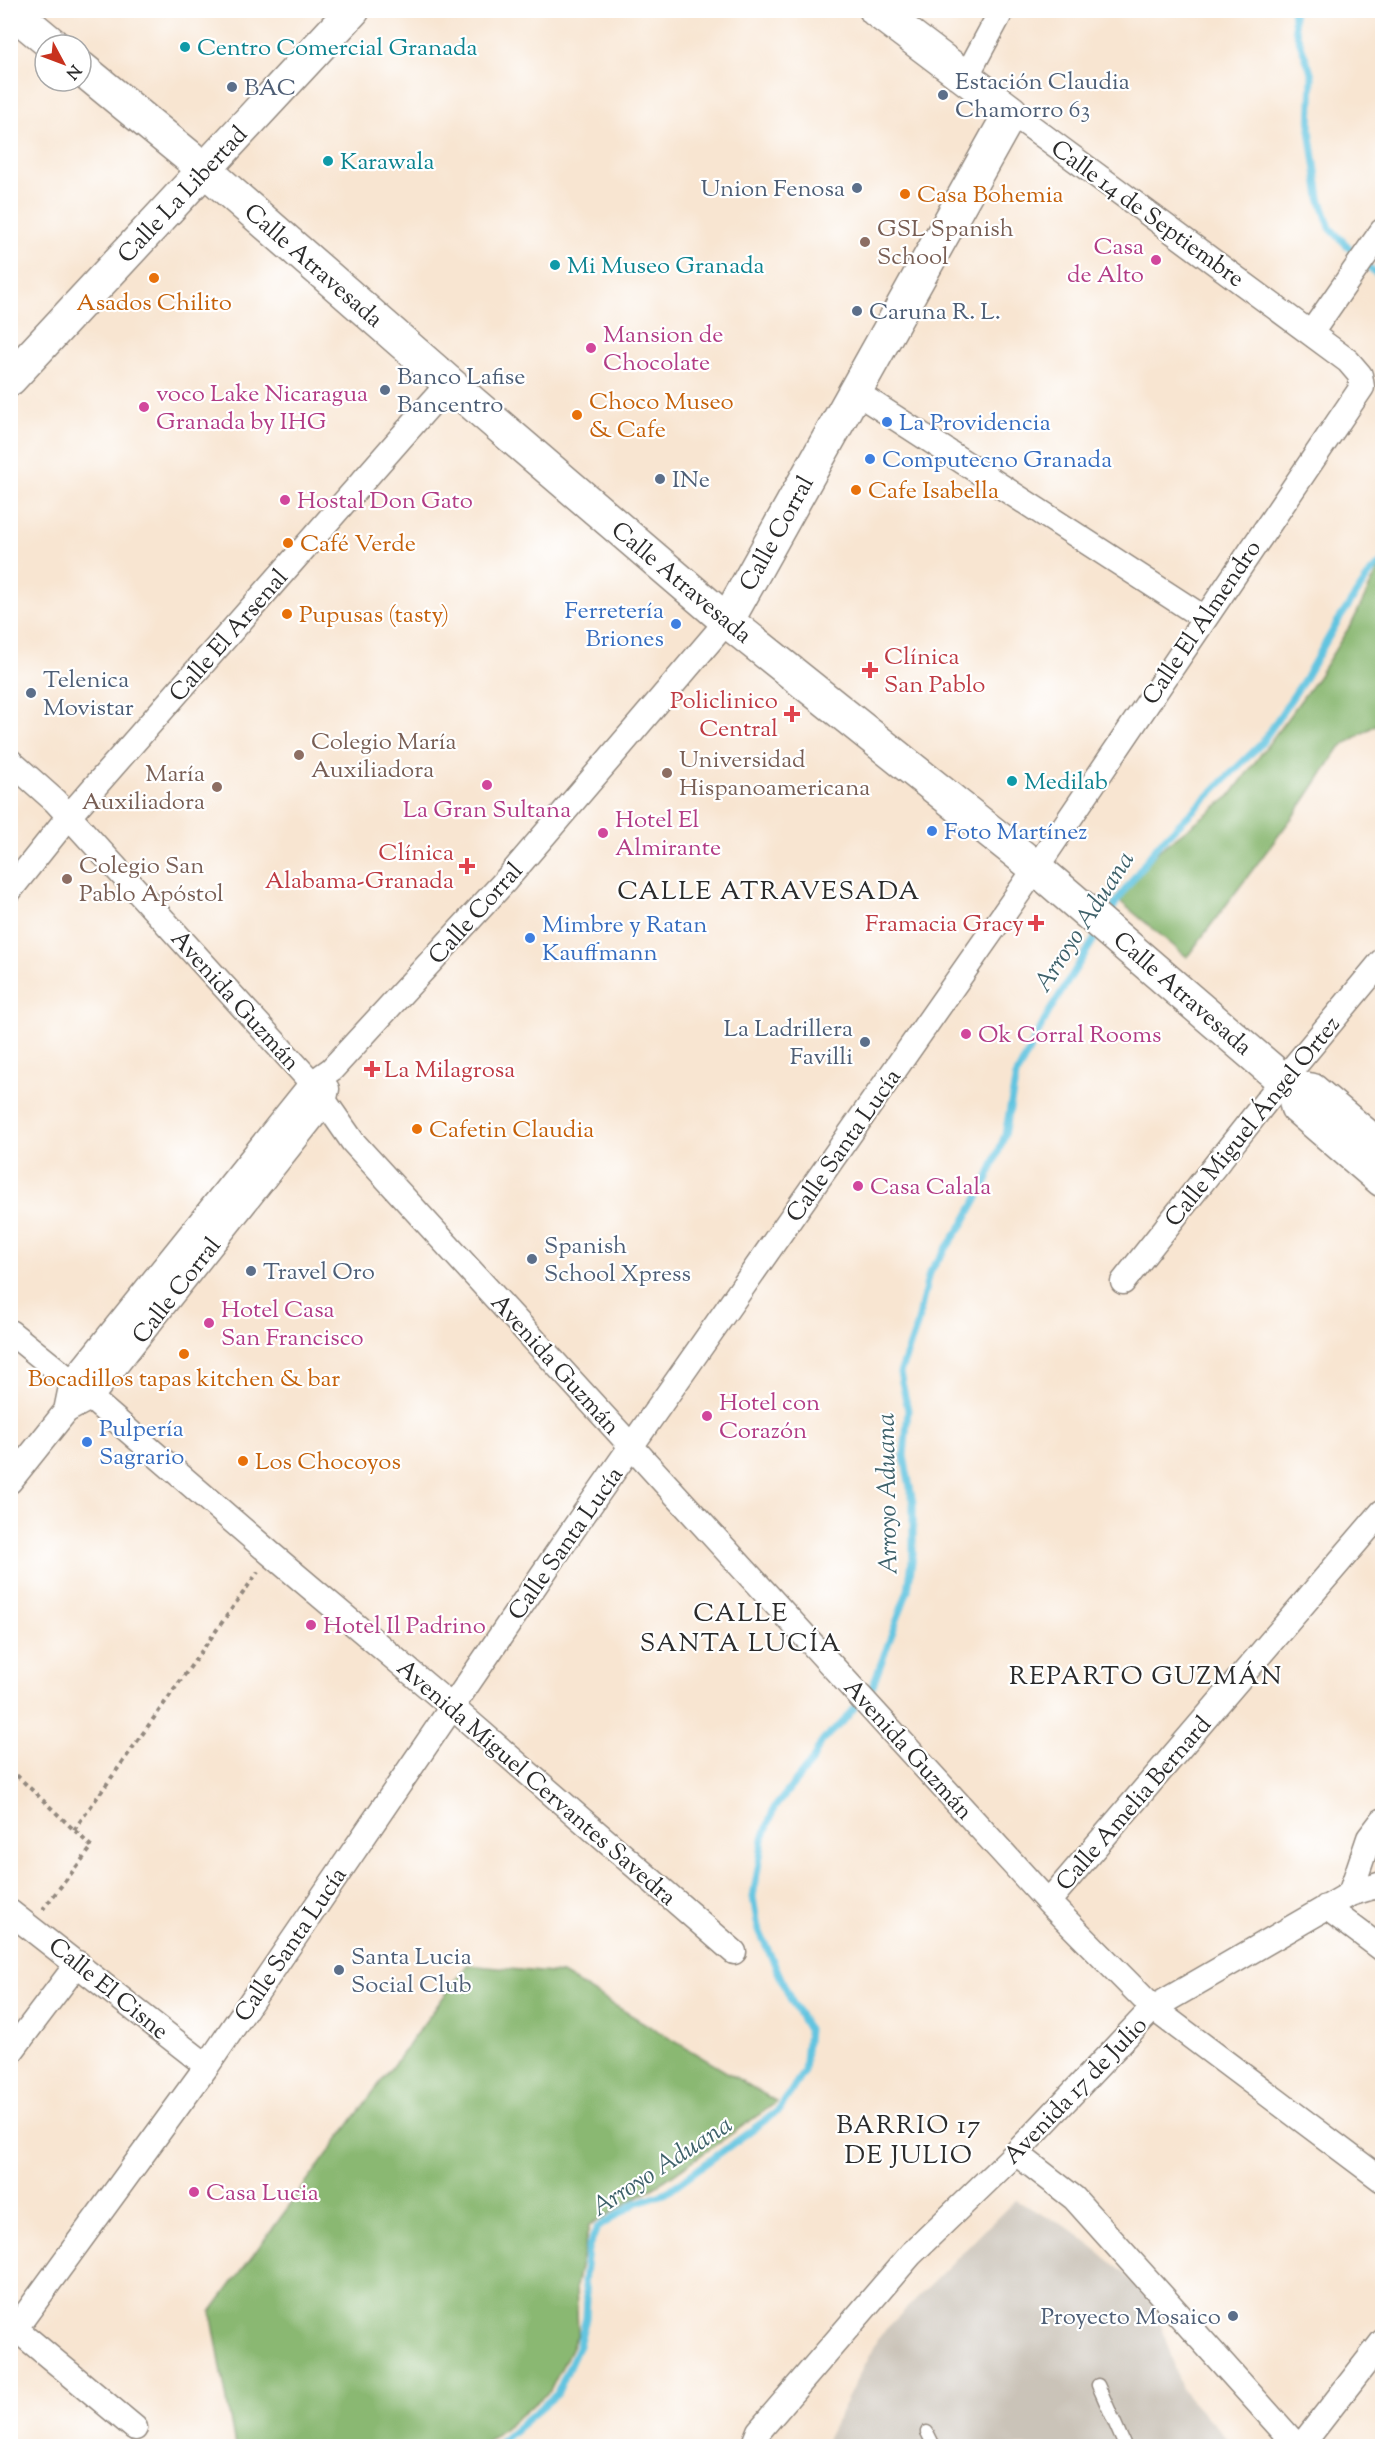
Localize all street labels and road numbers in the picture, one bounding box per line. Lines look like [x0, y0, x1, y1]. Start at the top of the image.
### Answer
street label: Calle La Libertad [111, 119, 257, 272]
street label: Calle 14 de Septiembre [1043, 133, 1251, 297]
street label: Calle Atravesada [236, 196, 390, 337]
street label: Calle Corral [732, 470, 824, 598]
street label: Calle Atravesada [603, 514, 758, 653]
street label: Calle El Almendro [1135, 534, 1270, 712]
street label: Calle El Arsenal [162, 562, 297, 710]
street label: Calle Corral [421, 856, 532, 973]
street label: Avenida Guzmán [162, 923, 307, 1079]
street label: Calle Atravesada [1105, 924, 1259, 1065]
street label: Calle Miguel Ángel Ortez [1158, 1010, 1349, 1235]
street label: Calle Santa Lucía [779, 1063, 910, 1230]
street label: Calle Corral [125, 1230, 230, 1352]
street label: Avenida Guzmán [482, 1287, 627, 1443]
street label: Calle Santa Lucía [501, 1461, 632, 1628]
street label: Avenida Miguel Cervantes Savedra [388, 1652, 683, 1915]
street label: Avenida Guzmán [835, 1672, 980, 1828]
street label: Calle Amelia Bernard [1049, 1709, 1220, 1899]
street label: Calle Santa Lucía [227, 1861, 356, 2029]
street label: Calle El Cisne [40, 1930, 175, 2049]
street label: Avenida 17 de Julio [997, 2010, 1156, 2173]

